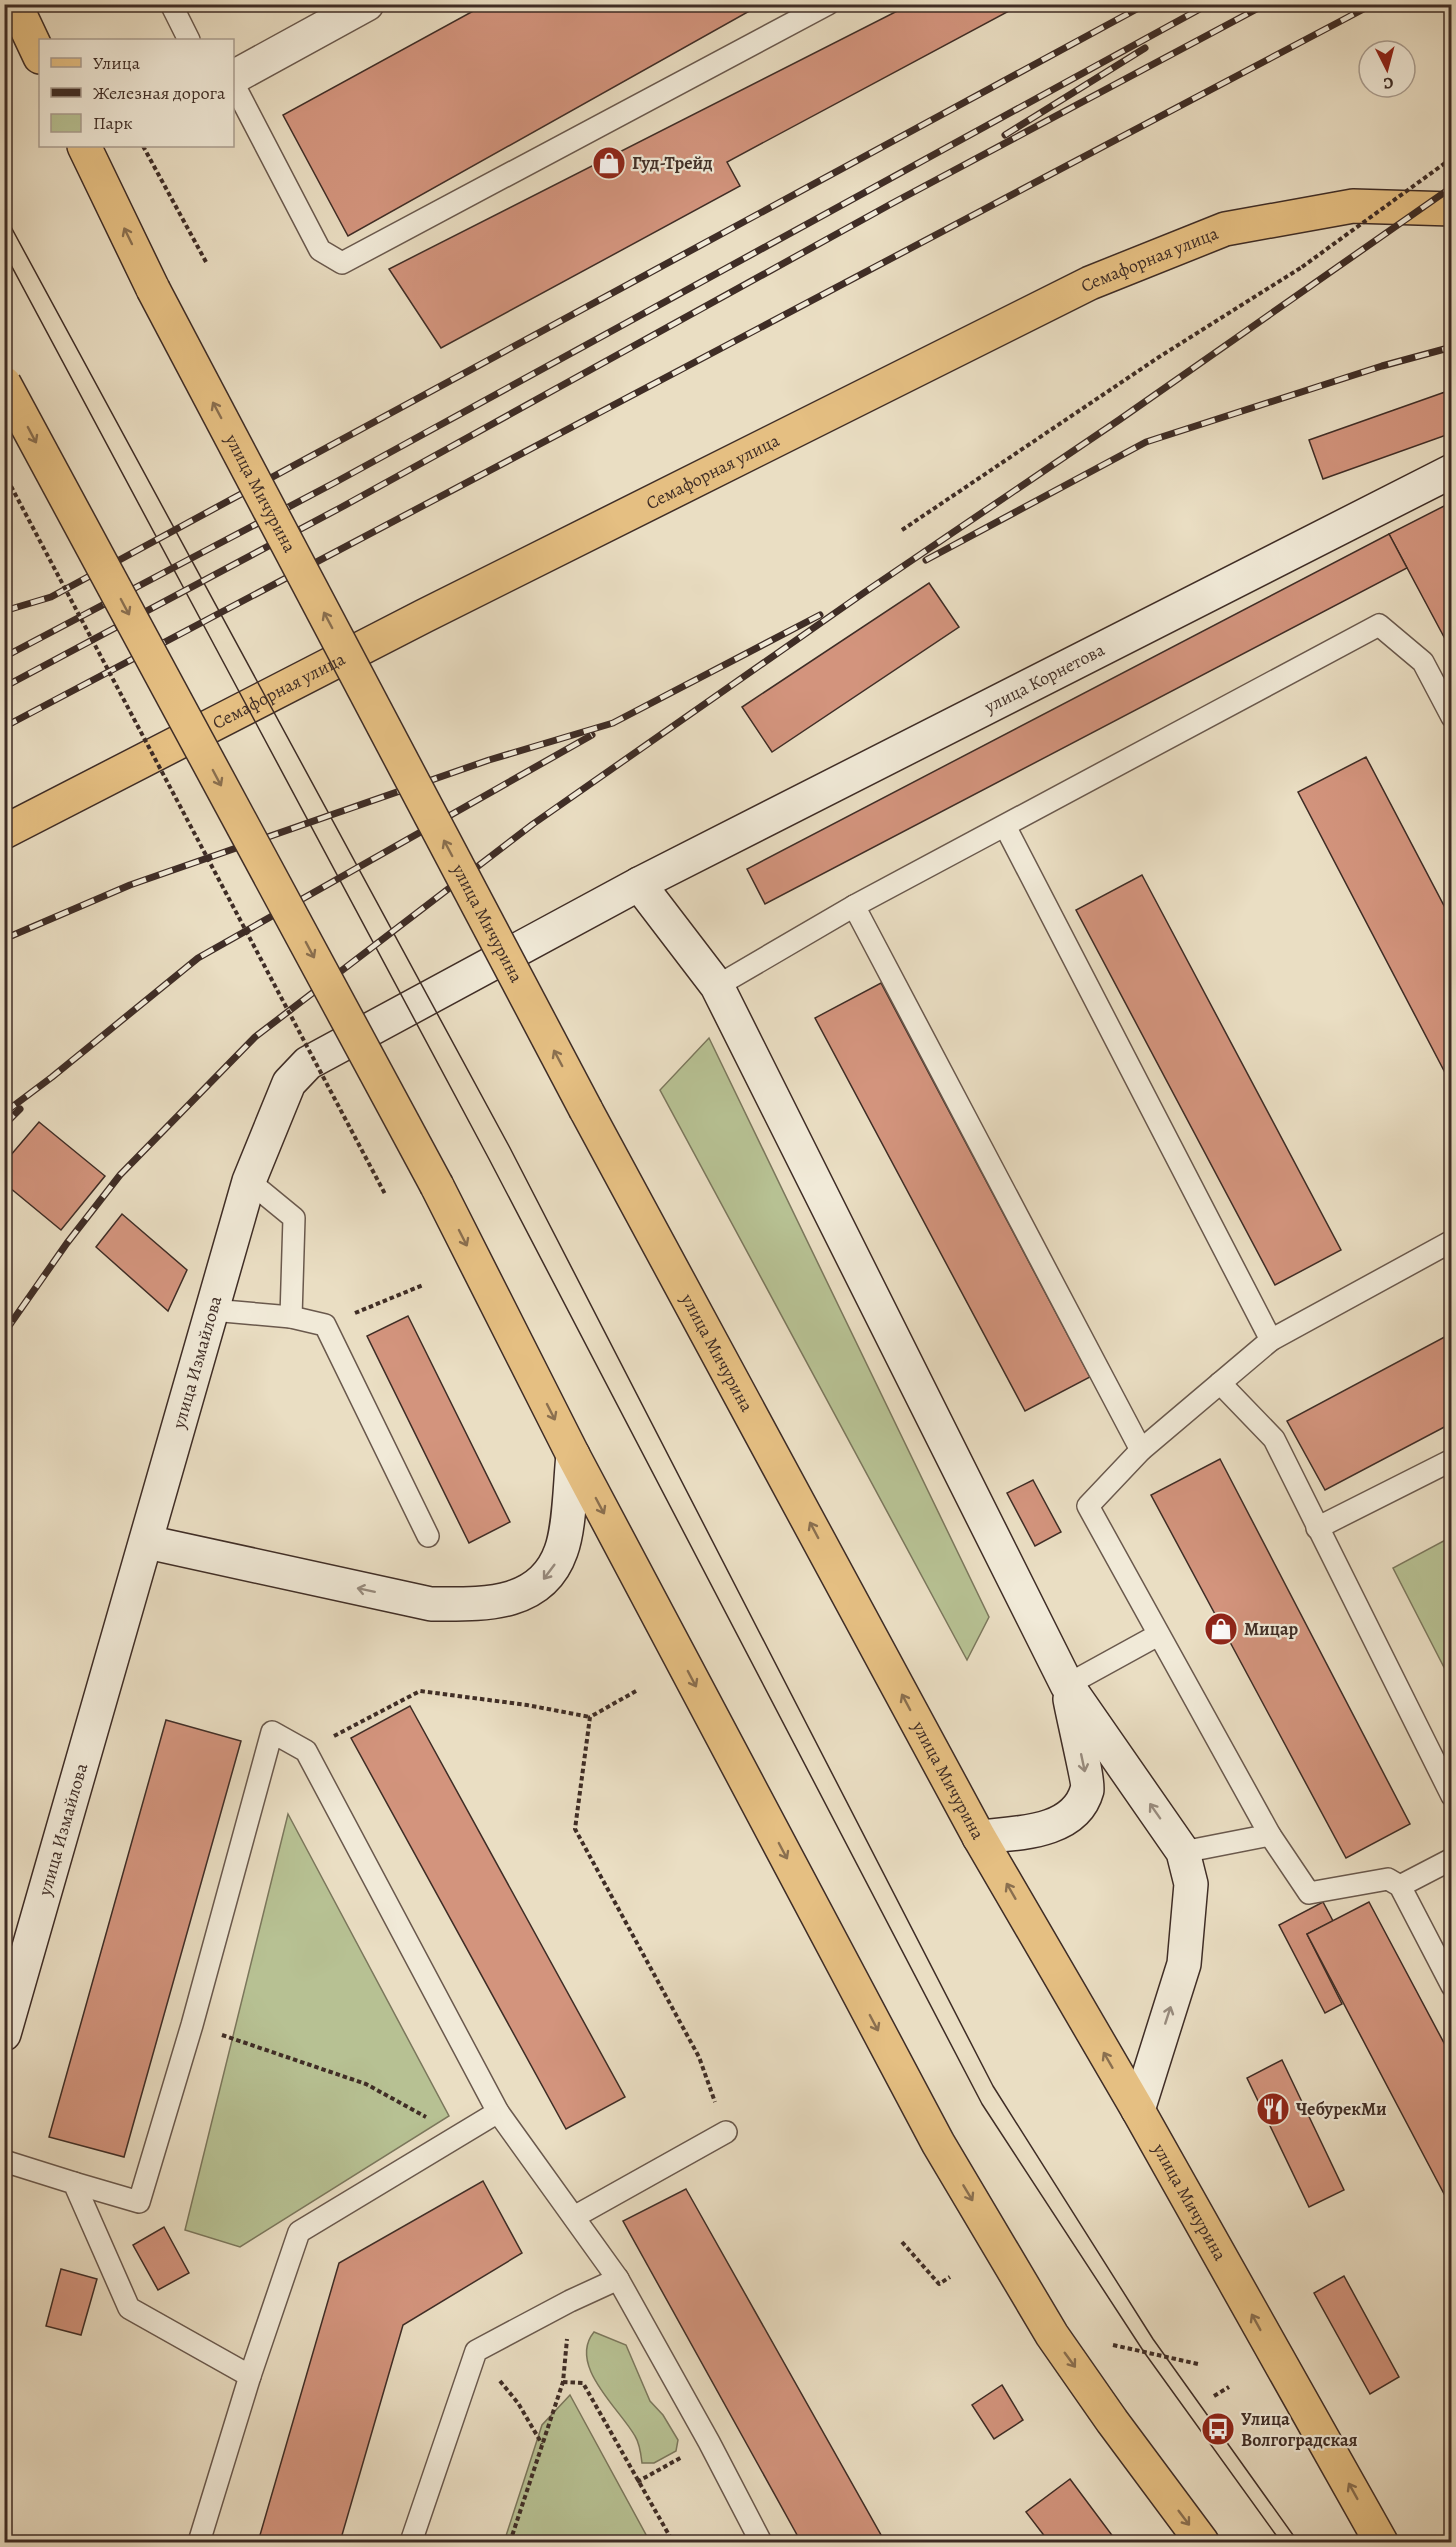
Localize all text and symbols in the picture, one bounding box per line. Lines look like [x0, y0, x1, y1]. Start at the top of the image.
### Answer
legend [39, 39, 234, 147]
north arrow [1357, 39, 1417, 99]
text: Улица [93, 51, 141, 75]
text: С [1382, 71, 1395, 94]
text: Железная дорога [93, 81, 226, 105]
text: Парк [93, 111, 133, 135]
shop icon: Гуд-Трейд [591, 145, 627, 181]
place label: Гуд-Трейд [632, 151, 713, 175]
street label: Семафорная улица [1077, 221, 1222, 298]
one-way arrow [121, 227, 133, 245]
one-way arrow [211, 402, 223, 419]
one-way arrow [26, 426, 38, 443]
street label: Семафорная улица [642, 428, 784, 515]
street label: улица Мичурина [219, 429, 302, 557]
one-way arrow [120, 597, 131, 615]
one-way arrow [322, 612, 334, 629]
street label: улица Корнетова [979, 637, 1109, 719]
street label: Семафорная улица [208, 646, 350, 735]
one-way arrow [211, 769, 223, 786]
one-way arrow [442, 840, 454, 857]
street label: улица Мичурина [446, 859, 529, 987]
one-way arrow [304, 941, 316, 958]
one-way arrow [552, 1049, 563, 1067]
one-way arrow [458, 1229, 470, 1247]
street label: улица Мичурина [675, 1289, 759, 1417]
street label: улица Измайлова [166, 1292, 228, 1432]
one-way arrow [546, 1403, 558, 1421]
one-way arrow [595, 1497, 606, 1515]
one-way arrow [808, 1522, 819, 1540]
one-way arrow [543, 1564, 556, 1580]
one-way arrow [357, 1584, 376, 1595]
shop icon: Мицар [1203, 1611, 1239, 1647]
place label: Мицар [1244, 1617, 1299, 1641]
one-way arrow [687, 1669, 698, 1687]
one-way arrow [900, 1694, 912, 1711]
street label: улица Мичурина [906, 1716, 990, 1844]
one-way arrow [1078, 1753, 1089, 1772]
street label: улица Измайлова [32, 1760, 93, 1899]
one-way arrow [1149, 1804, 1161, 1820]
one-way arrow [777, 1842, 789, 1859]
one-way arrow [1005, 1883, 1017, 1900]
one-way arrow [1163, 2006, 1174, 2025]
one-way arrow [868, 2014, 880, 2031]
one-way arrow [1102, 2052, 1114, 2069]
restaurant icon: ЧебурекМи [1255, 2091, 1291, 2127]
place label: ЧебурекМи [1296, 2097, 1387, 2121]
street label: улица Мичурина [1147, 2138, 1233, 2266]
one-way arrow [962, 2184, 974, 2201]
one-way arrow [1250, 2314, 1262, 2331]
one-way arrow [1064, 2351, 1076, 2367]
place label: Улица Волгоградская [1241, 2407, 1358, 2452]
bus stop icon: Улица Волгоградская [1200, 2411, 1236, 2447]
one-way arrow [1346, 2483, 1358, 2500]
one-way arrow [1177, 2510, 1190, 2526]

